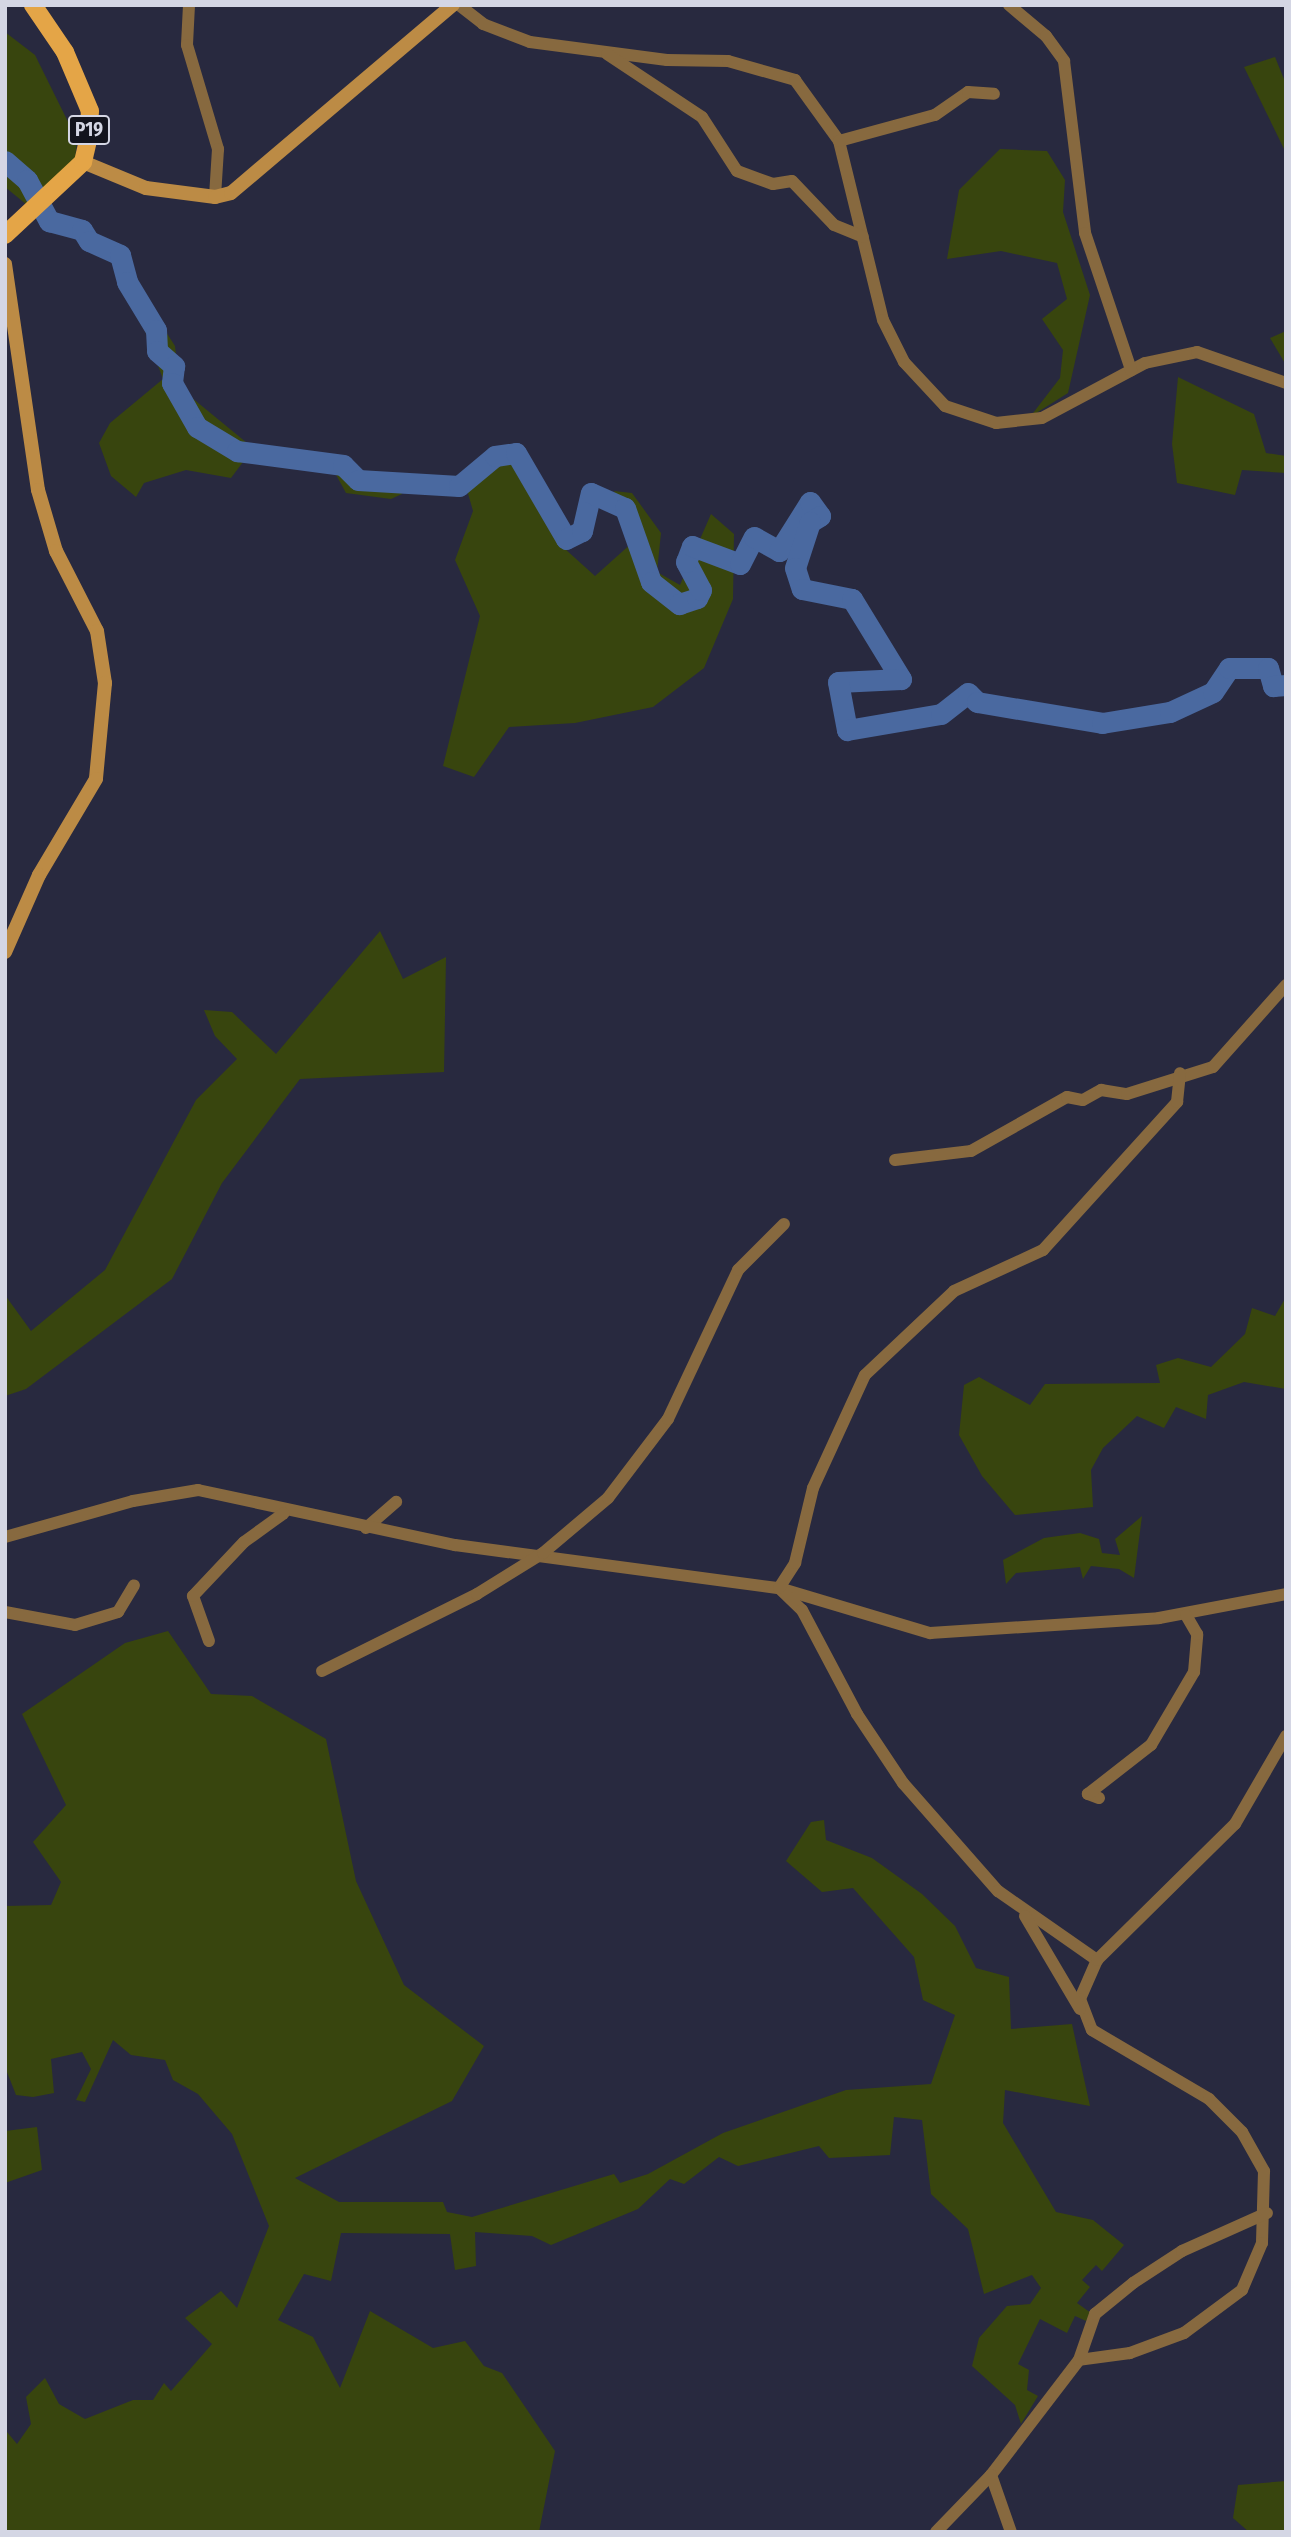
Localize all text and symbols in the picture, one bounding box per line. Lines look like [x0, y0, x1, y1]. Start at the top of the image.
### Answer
road number: P19 [66, 114, 112, 146]

